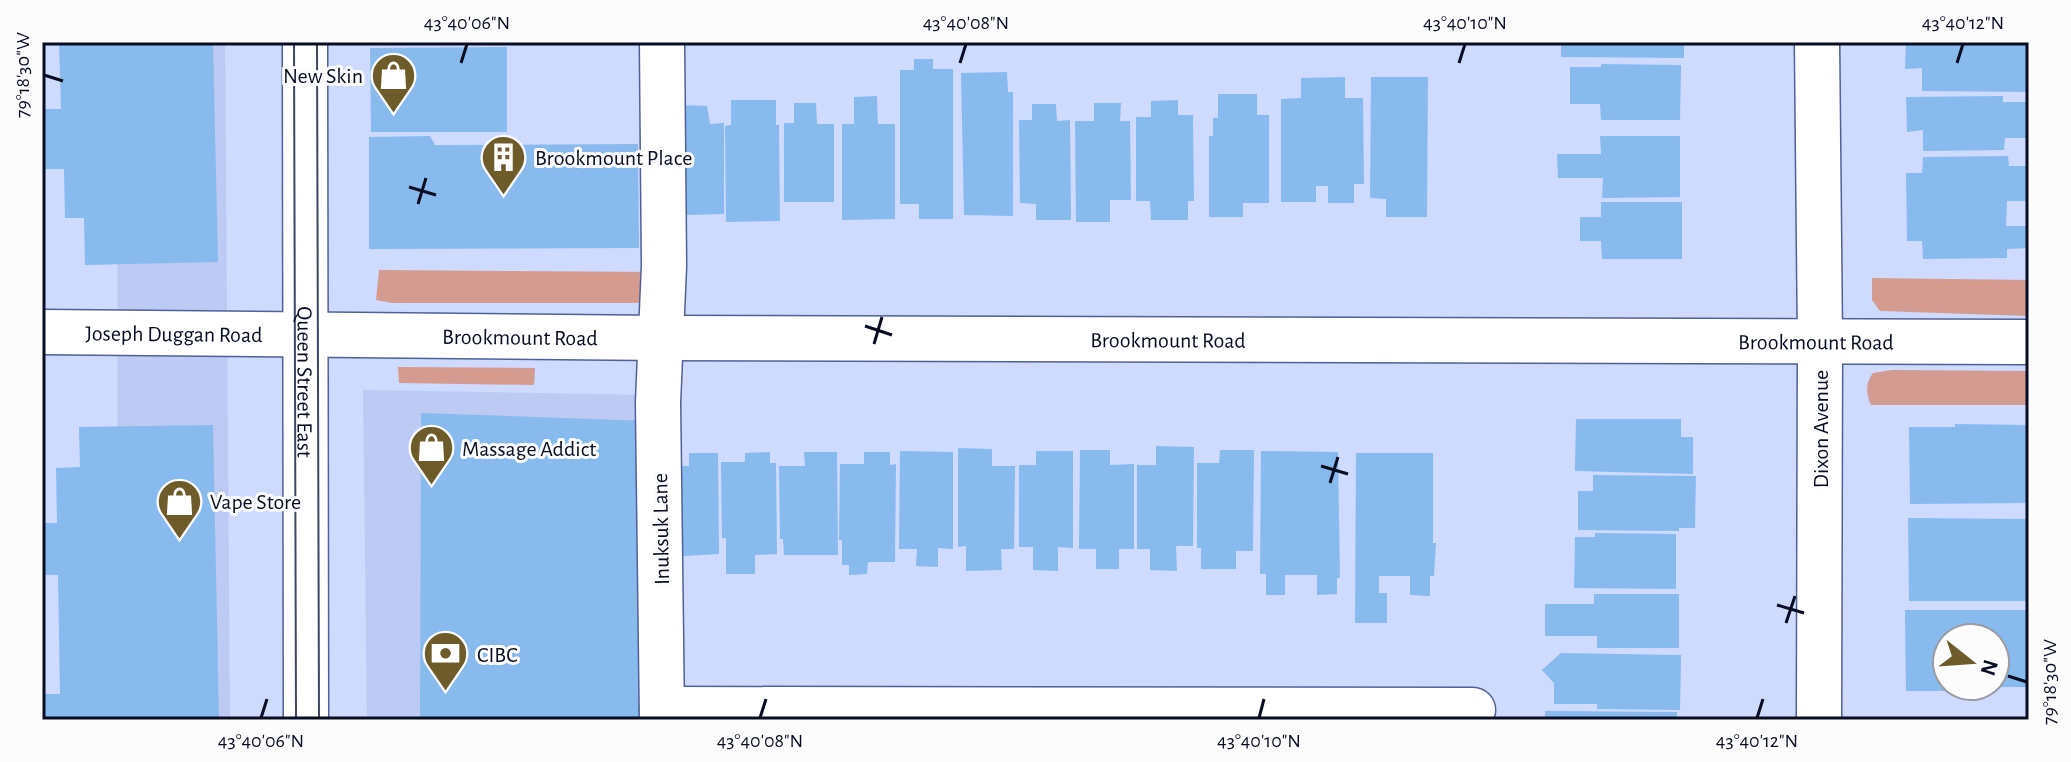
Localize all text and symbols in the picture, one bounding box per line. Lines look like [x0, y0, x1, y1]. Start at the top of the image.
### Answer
text: 43°40'06"N [424, 13, 510, 33]
text: 43°40'08"N [923, 13, 1009, 33]
text: 43°40'10"N [1423, 13, 1507, 33]
text: 43°40'12"N [1922, 13, 2004, 33]
text: 79°18'30"W [13, 32, 33, 118]
shop icon: New Skin [370, 51, 418, 114]
place label: New Skin [283, 65, 363, 87]
building icon: Brookmount Place [480, 133, 528, 196]
place label: Brookmount Place [535, 147, 692, 169]
street label: Queen Street East [293, 306, 316, 458]
street label: Joseph Duggan Road [85, 322, 263, 346]
street label: Brookmount Road [442, 326, 598, 349]
street label: Brookmount Road [1090, 329, 1246, 352]
street label: Brookmount Road [1738, 331, 1894, 354]
street label: Dixon Avenue [1810, 370, 1832, 488]
shop icon: Massage Addict [407, 424, 455, 487]
place label: Massage Addict [462, 438, 596, 460]
street label: Inuksuk Lane [649, 473, 673, 585]
shop icon: Vape Store [155, 477, 203, 540]
place label: Vape Store [210, 491, 301, 513]
north arrow [1931, 622, 2011, 702]
bank icon: CIBC [422, 630, 470, 693]
text: 79°18'30"W [2040, 639, 2060, 725]
place label: CIBC [477, 644, 518, 666]
text: N [1976, 657, 2002, 678]
text: 43°40'06"N [218, 731, 304, 751]
text: 43°40'08"N [717, 731, 803, 751]
text: 43°40'10"N [1217, 731, 1301, 751]
text: 43°40'12"N [1716, 731, 1798, 751]

